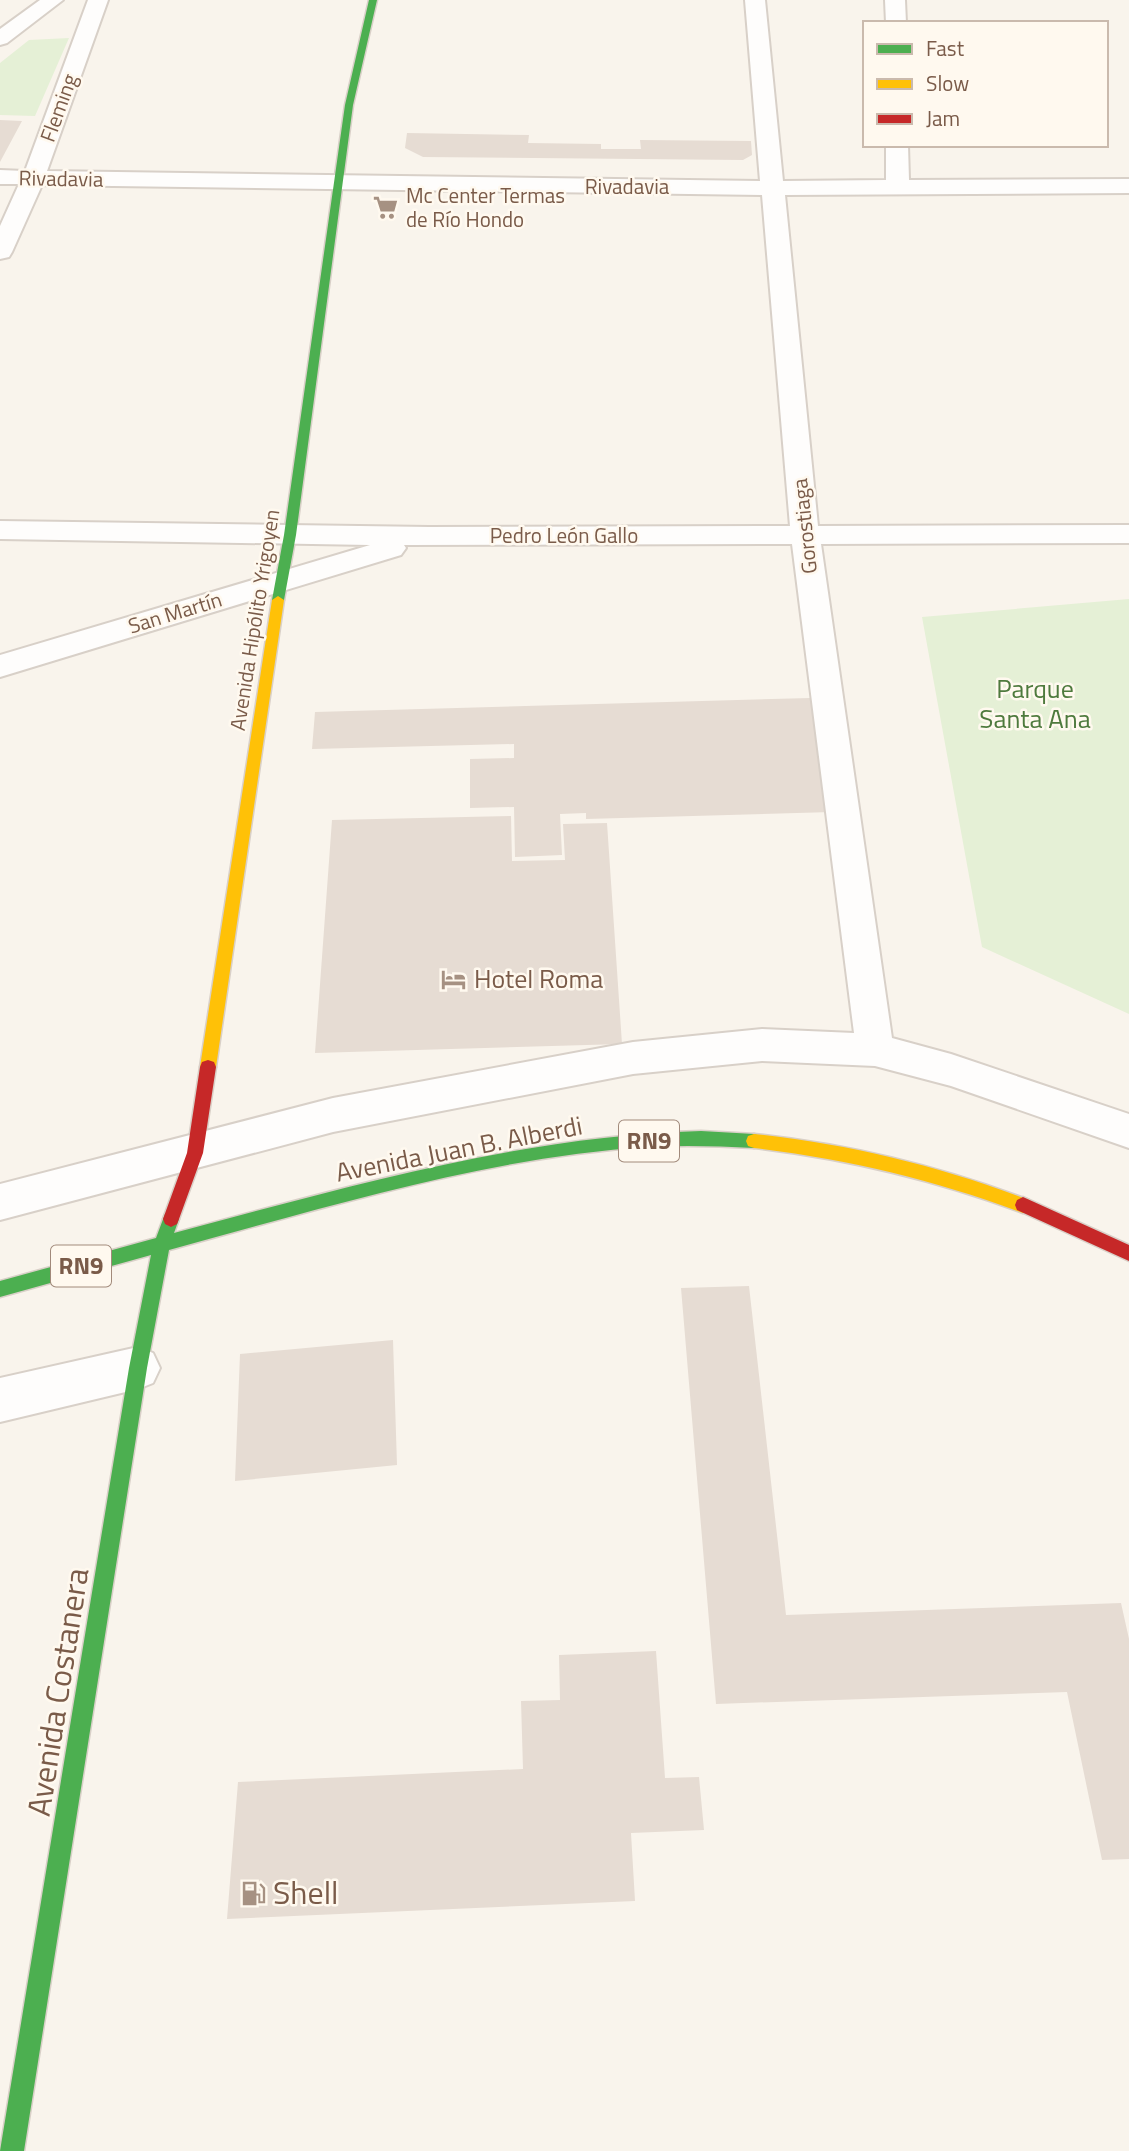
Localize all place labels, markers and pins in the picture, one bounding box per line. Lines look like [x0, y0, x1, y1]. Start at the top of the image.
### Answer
place label: Mc Center Termas de Río Hondo [406, 179, 565, 235]
supermarket icon: Mc Center Termas de Río Hondo [372, 194, 400, 222]
place label: Hotel Roma [474, 959, 603, 998]
hotel icon: Hotel Roma [440, 965, 468, 993]
place label: Shell [273, 1868, 338, 1916]
fuel station icon: Shell [239, 1879, 267, 1907]

